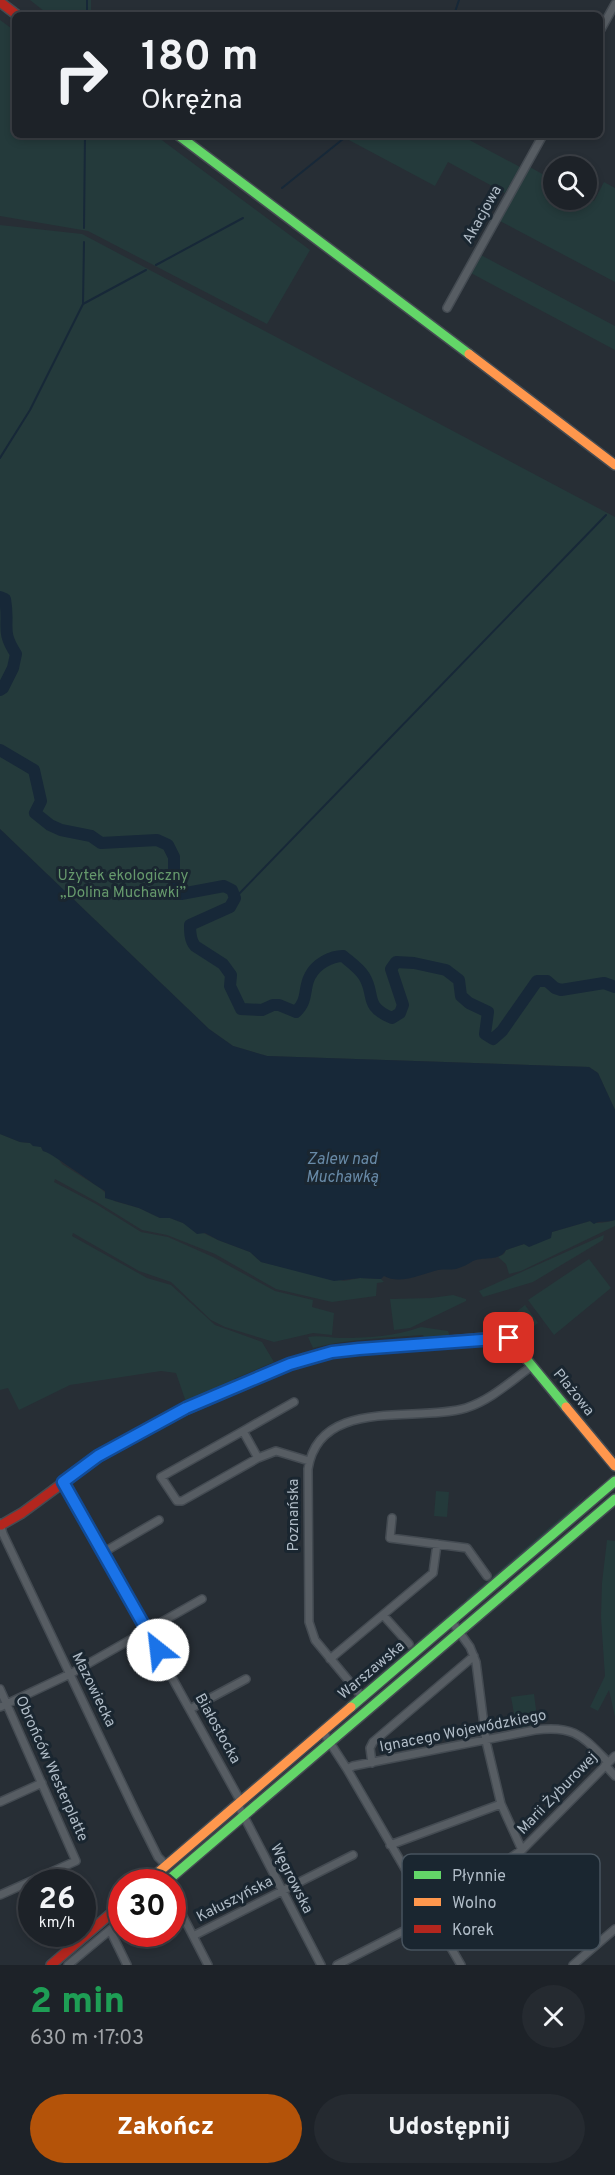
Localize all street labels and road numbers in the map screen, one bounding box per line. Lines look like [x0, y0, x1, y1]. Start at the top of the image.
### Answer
street label: Akacjowa [459, 182, 507, 248]
street label: Plażowa [548, 1365, 598, 1421]
street label: Poznańska [285, 1479, 304, 1551]
street label: Warszawska [335, 1638, 409, 1704]
street label: Mazowiecka [67, 1649, 119, 1731]
street label: Białostocka [190, 1690, 244, 1768]
street label: Obrońców Westerplatte [10, 1693, 92, 1845]
street label: Ignacego Wojewódzkiego [378, 1706, 548, 1758]
street label: Marii Żyburowej [513, 1748, 602, 1839]
street label: Węgrowska [265, 1841, 317, 1917]
street label: Kałuszyńska [194, 1873, 276, 1927]

